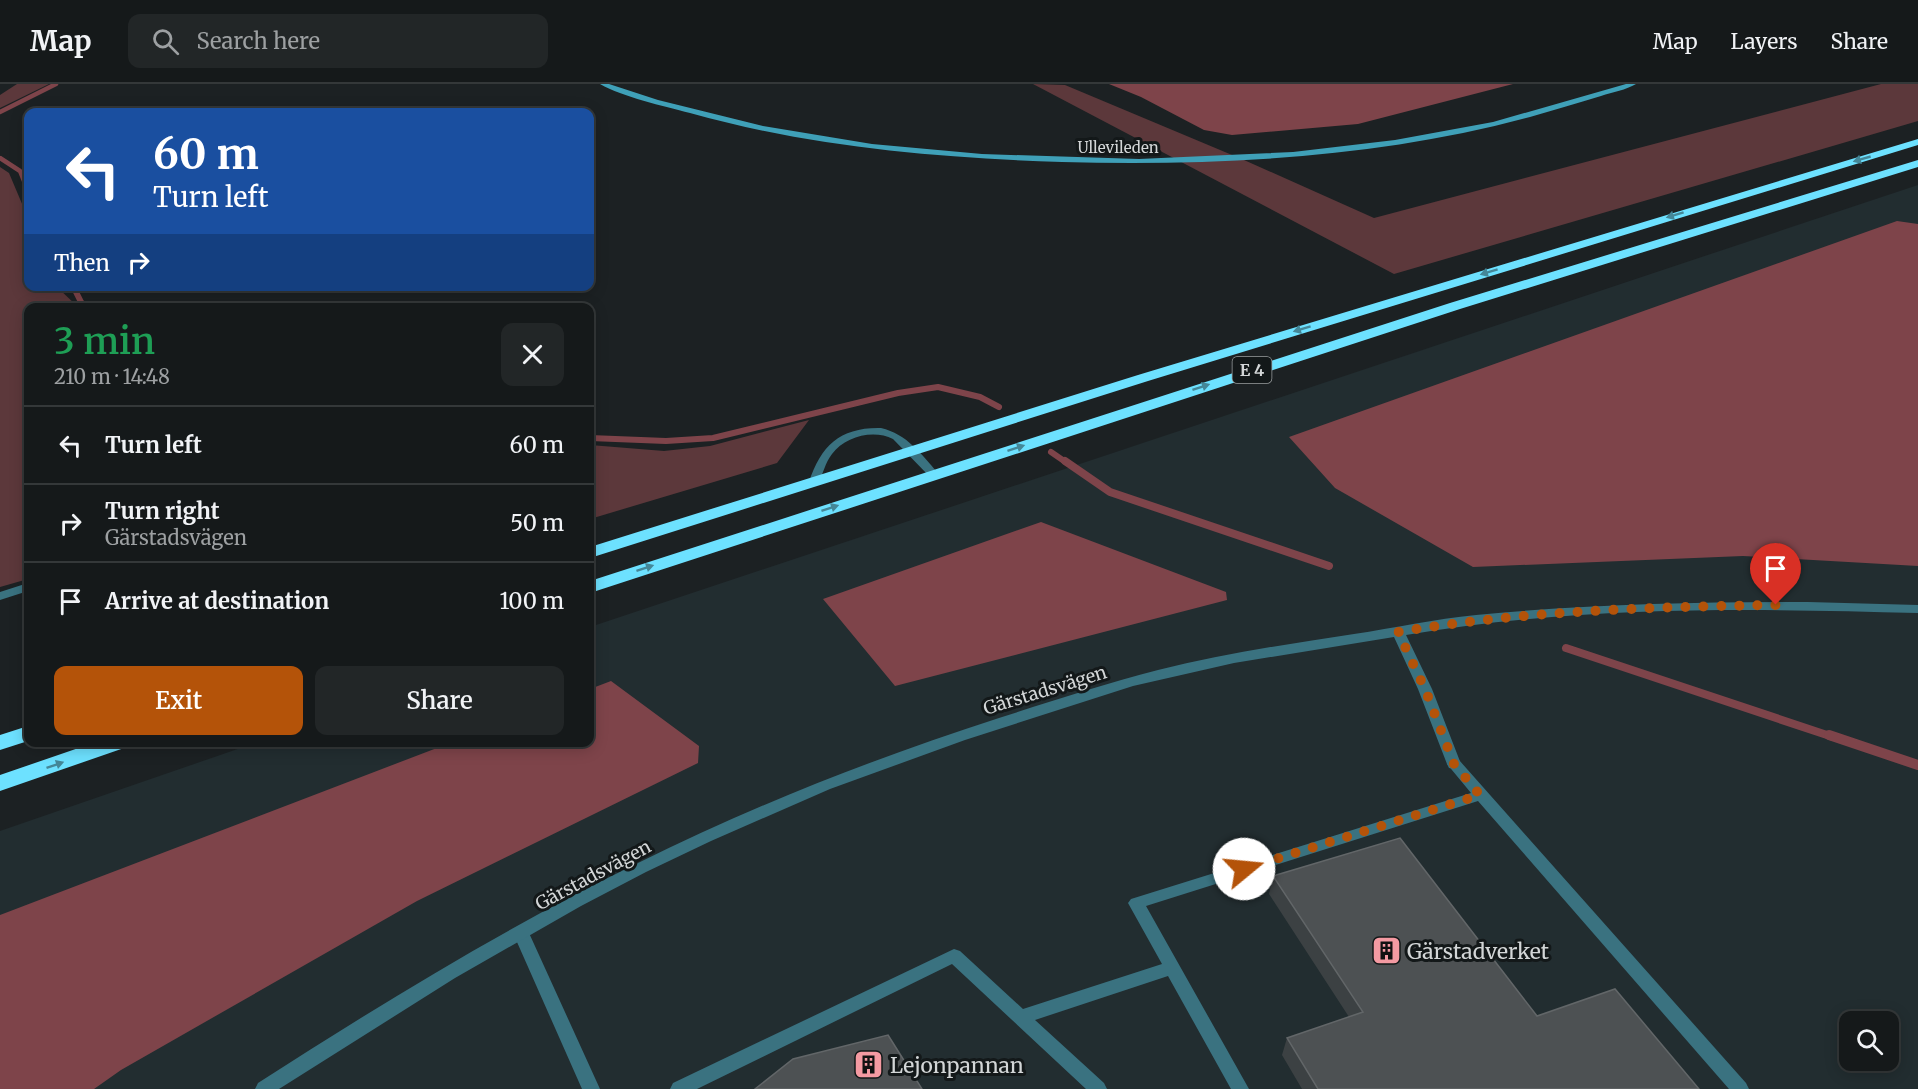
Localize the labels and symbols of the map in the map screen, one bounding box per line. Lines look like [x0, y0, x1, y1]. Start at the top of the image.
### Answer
street label: Ullevileden [1077, 138, 1159, 157]
one-way arrow [1853, 155, 1871, 164]
one-way arrow [1666, 211, 1684, 220]
one-way arrow [1480, 268, 1498, 277]
one-way arrow [1293, 325, 1311, 334]
road number: E 4 [1232, 357, 1272, 383]
one-way arrow [1192, 382, 1210, 391]
one-way arrow [1007, 442, 1025, 452]
one-way arrow [821, 503, 839, 512]
pin [1750, 543, 1801, 605]
one-way arrow [636, 563, 654, 573]
street label: Gärstadsvägen [981, 660, 1109, 720]
one-way arrow [46, 759, 64, 769]
street label: Gärstadsvägen [531, 835, 655, 915]
position arrow [1212, 837, 1276, 901]
building icon: Gärstadverket [1370, 935, 1402, 967]
place label: Gärstadverket [1407, 938, 1549, 965]
building icon: Lejonpannan [853, 1049, 885, 1081]
place label: Lejonpannan [890, 1052, 1024, 1079]

